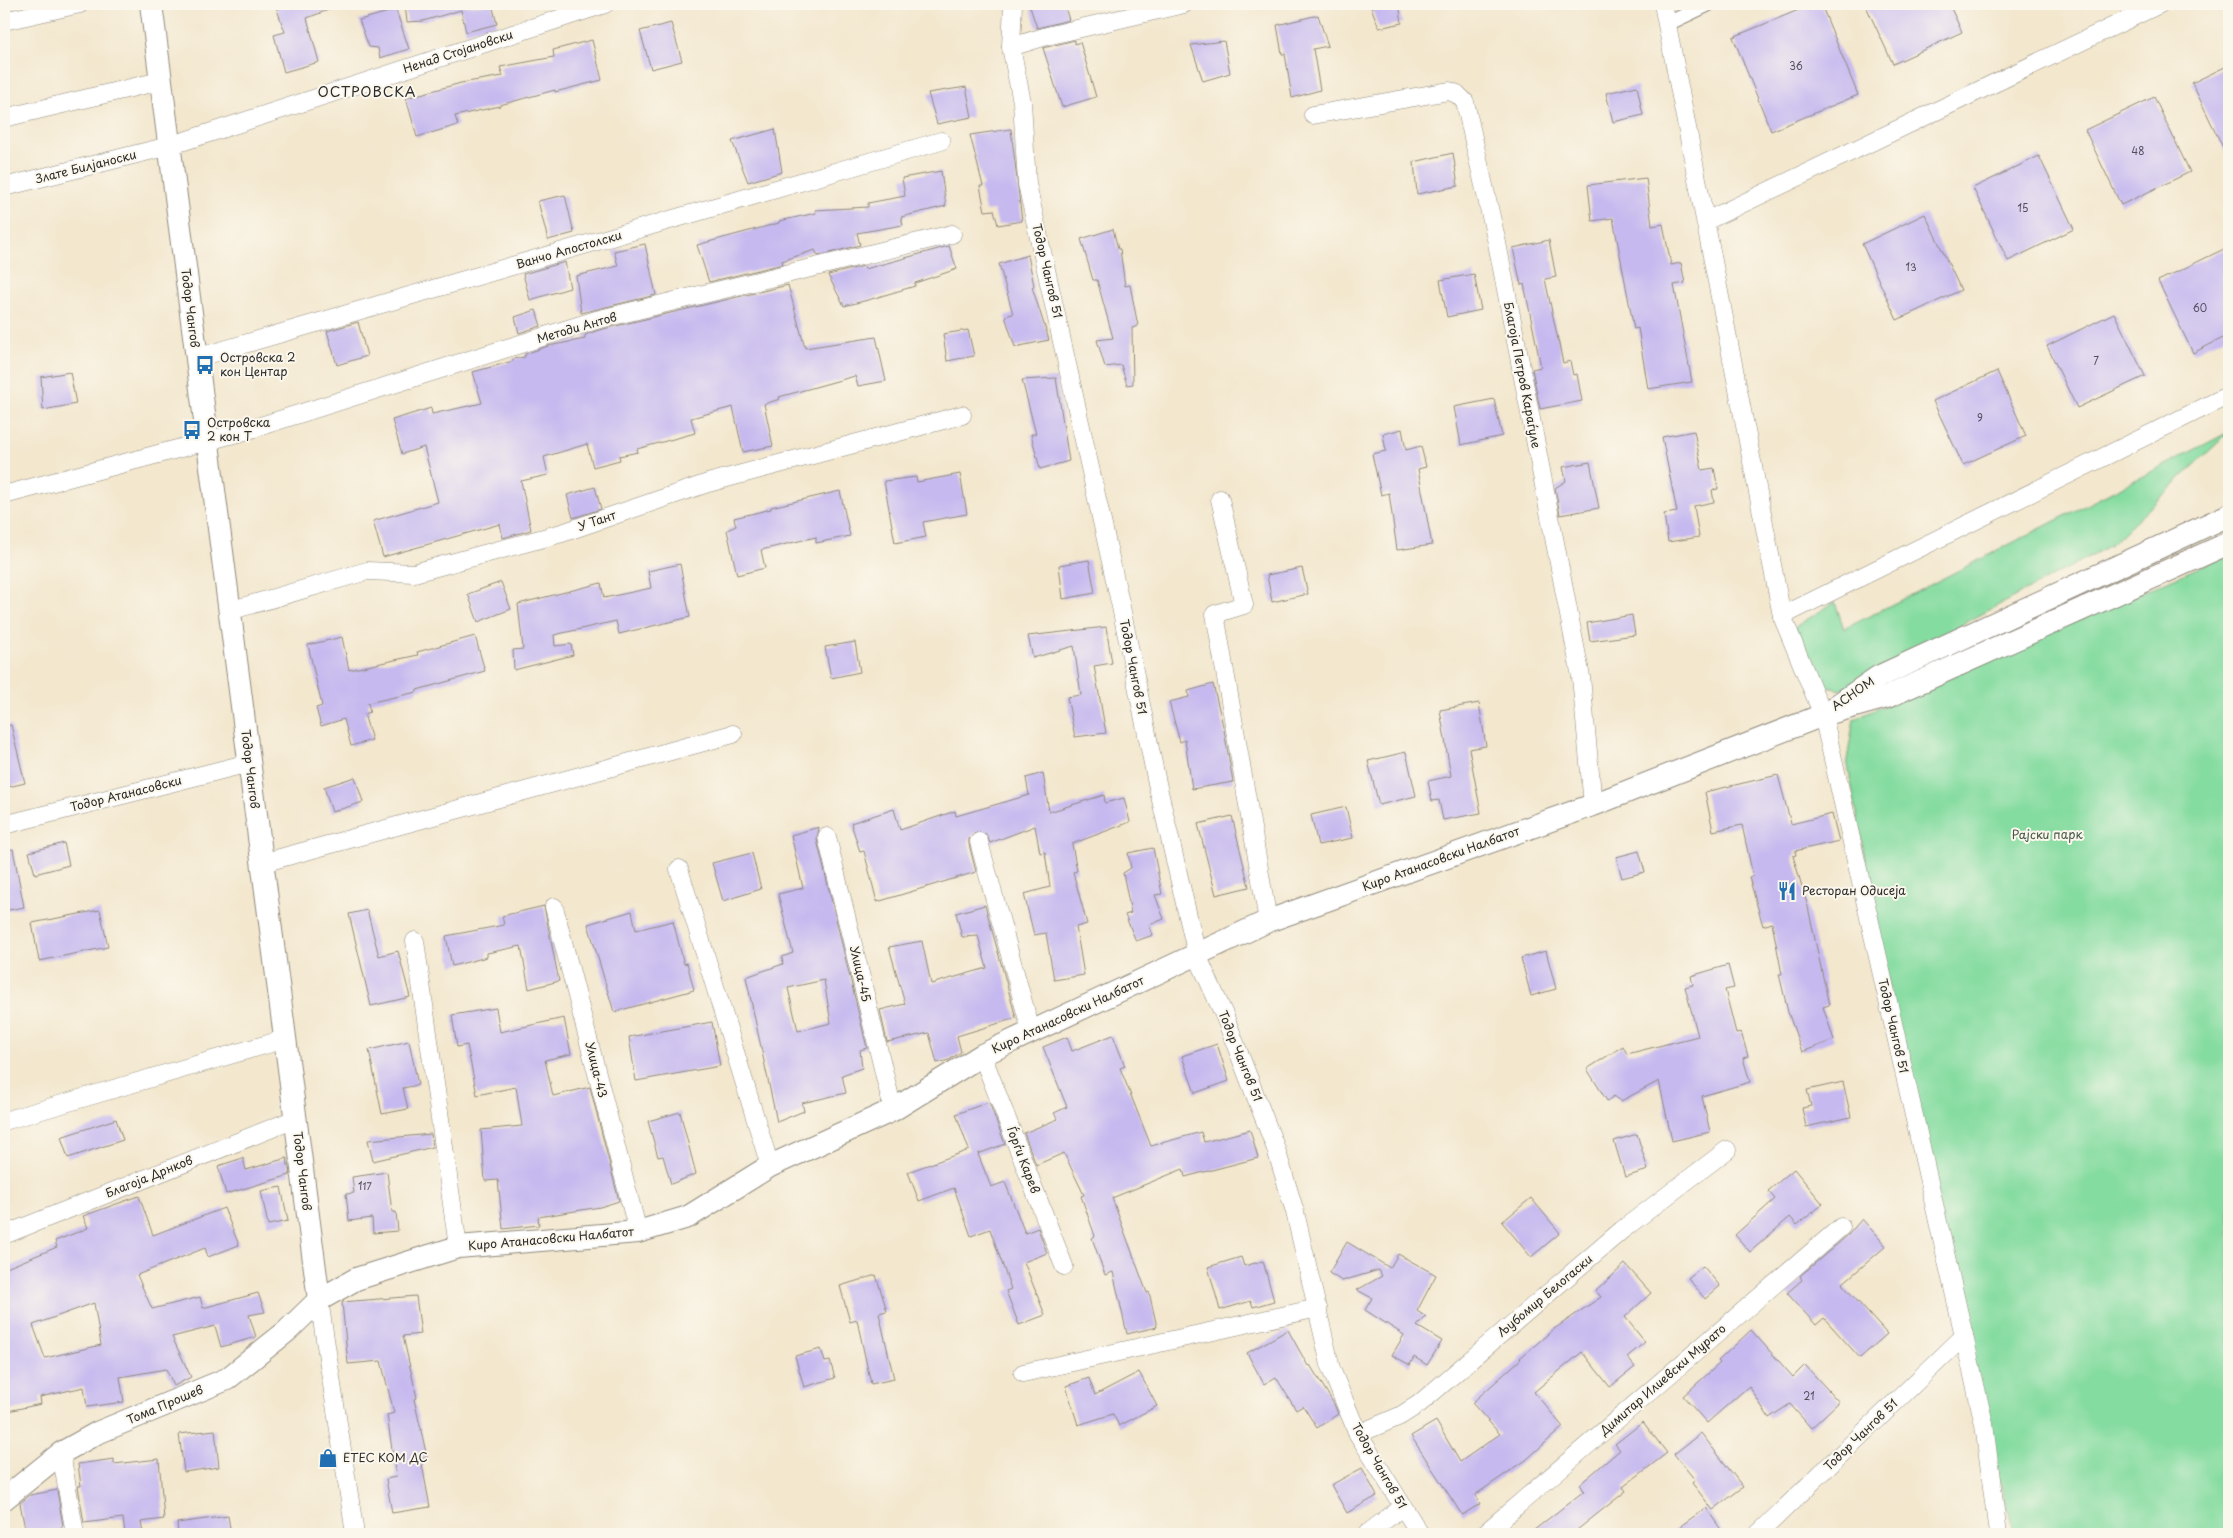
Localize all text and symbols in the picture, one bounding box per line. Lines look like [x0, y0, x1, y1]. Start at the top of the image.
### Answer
street label: Ненад Стојановски [400, 25, 515, 77]
house number: 36 [1789, 58, 1803, 73]
district label: ОСТРОВСКА [317, 81, 417, 102]
house number: 48 [2132, 143, 2144, 158]
street label: Злате Билјаноски [32, 145, 138, 188]
house number: 15 [2018, 200, 2028, 215]
street label: Тодор Чангов 51 [1028, 222, 1068, 320]
street label: Ванчо Апостолски [514, 225, 624, 273]
house number: 13 [1905, 259, 1917, 274]
street label: Тодор Чангов [177, 267, 205, 349]
street label: Благоја Петров Караѓуле [1500, 300, 1546, 450]
house number: 60 [2193, 300, 2207, 315]
street label: Методи Антов [535, 307, 619, 347]
place label: Островска 2 кон Центар [220, 348, 295, 380]
house number: 7 [2093, 353, 2099, 368]
bus stop icon: Островска 2 кон Центар [194, 354, 216, 376]
house number: 9 [1977, 410, 1983, 425]
place label: Островска 2 кон T [207, 413, 271, 445]
bus stop icon: Островска 2 кон T [181, 419, 203, 441]
street label: У Тант [575, 505, 618, 535]
street label: Тодор Чангов 51 [1116, 618, 1152, 716]
street label: АСНОМ [1827, 672, 1878, 715]
street label: Тодор Чангов [237, 728, 265, 810]
street label: Тодор Атанасовски [68, 770, 183, 816]
street label: Киро Атанасовски Налбатот [1359, 821, 1522, 895]
park label: Рајски парк [2011, 825, 2083, 843]
restaurant icon: Ресторан Одисеја [1776, 880, 1798, 902]
place label: Ресторан Одисеја [1802, 881, 1906, 899]
street label: Улица-45 [846, 944, 876, 1003]
street label: Киро Атанасовски Налбатот [988, 971, 1147, 1057]
street label: Тодор Чангов 51 [1874, 977, 1914, 1075]
street label: Тодор Чангов 51 [1214, 1007, 1267, 1104]
street label: Улица-43 [581, 1040, 613, 1100]
street label: Ѓорѓи Карев [1003, 1124, 1045, 1196]
street label: Тодор Чангов [289, 1130, 317, 1212]
street label: Благоја Дрнков [102, 1150, 195, 1202]
house number: 117 [358, 1178, 372, 1193]
street label: Киро Атанасовски Налбатот [467, 1222, 635, 1254]
street label: Љубомир Белогаски [1493, 1250, 1596, 1341]
street label: Димитар Илиевски Мурато [1595, 1319, 1730, 1440]
street label: Тома Прошев [124, 1380, 206, 1428]
house number: 21 [1803, 1388, 1815, 1403]
street label: Тодор Чангов 51 [1819, 1394, 1901, 1474]
street label: Тодор Чангов 51 [1348, 1419, 1412, 1512]
shop icon: ЕТЕС КОМ ДС [317, 1447, 339, 1469]
place label: ЕТЕС КОМ ДС [343, 1448, 428, 1466]

